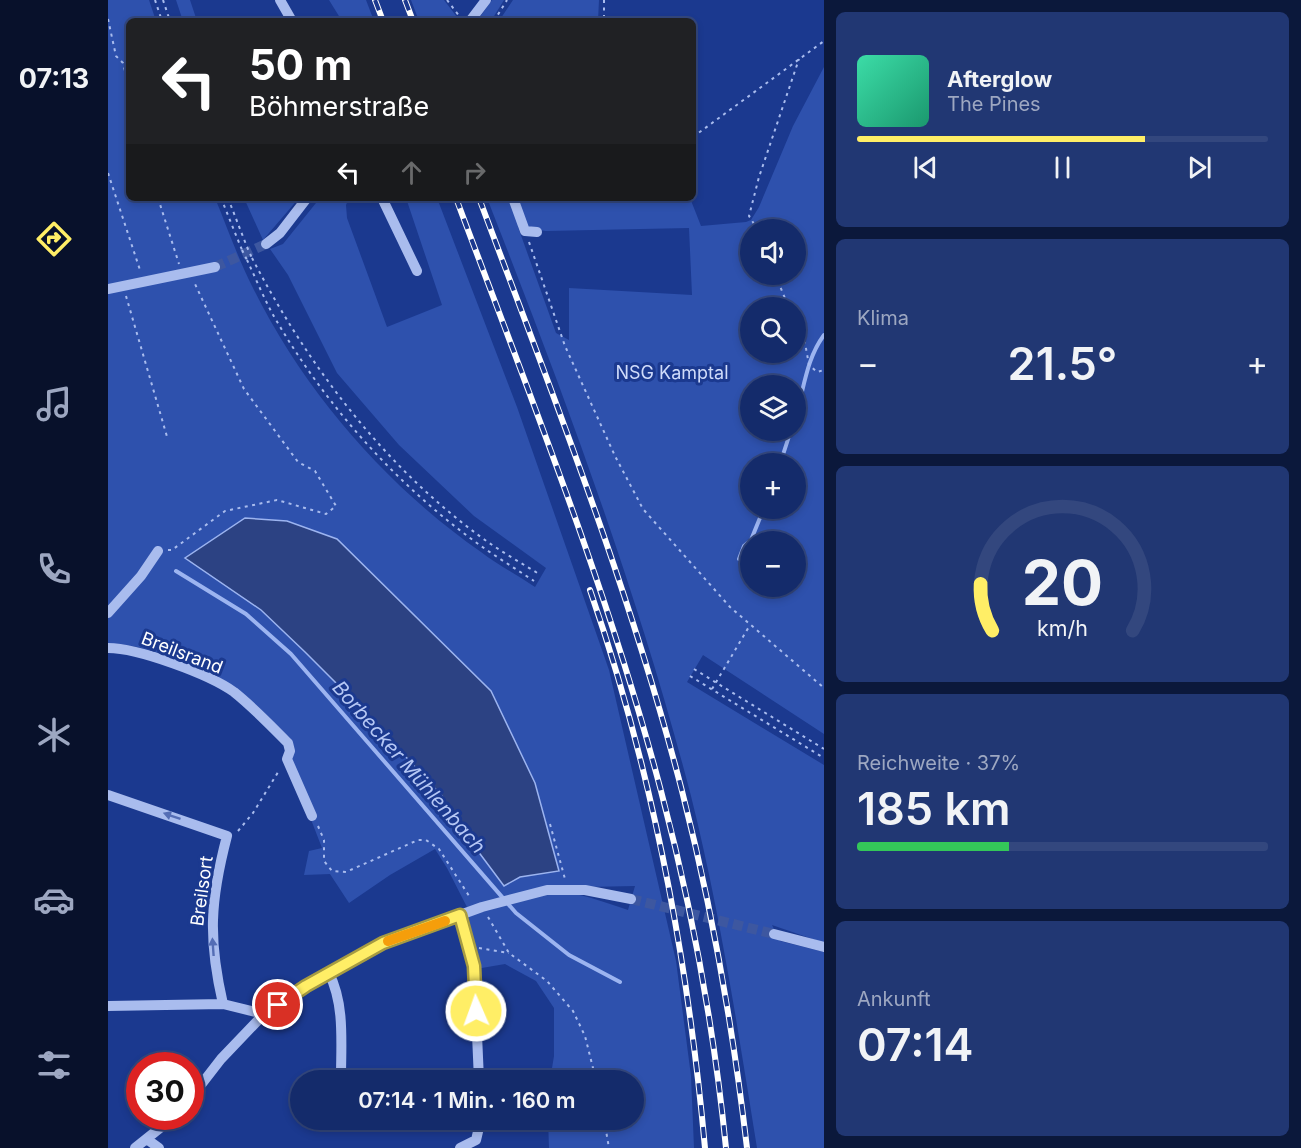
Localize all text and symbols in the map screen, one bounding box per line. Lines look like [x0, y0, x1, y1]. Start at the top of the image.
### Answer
text: 50 m [249, 39, 352, 90]
icon: left [150, 42, 228, 120]
text: 07:13 [19, 62, 89, 95]
text: Afterglow [947, 66, 1052, 92]
text: Böhmerstraße [249, 90, 429, 123]
text: The Pines [947, 92, 1041, 116]
icon: previous [909, 151, 942, 184]
icon: pause [1046, 151, 1079, 184]
icon: next [1183, 151, 1216, 184]
icon: left [332, 156, 365, 189]
icon: ahead [395, 156, 428, 189]
icon: right [458, 156, 491, 189]
icon: directions [33, 218, 75, 260]
map controls [740, 219, 806, 597]
button: sound [740, 219, 806, 285]
button: search [740, 297, 806, 363]
text: Klima [857, 306, 909, 330]
text: 21.5° [1008, 336, 1117, 391]
text: − [857, 343, 879, 383]
text: + [1246, 343, 1268, 383]
park label: NSG Kamptal [615, 362, 729, 383]
button: layers [740, 375, 806, 441]
icon: music [33, 383, 75, 425]
button: + [740, 453, 806, 519]
button: − [740, 531, 806, 597]
text: 20 [1022, 545, 1103, 620]
icon: phone [33, 548, 75, 590]
text: km/h [1037, 615, 1088, 641]
street label: Breilsrand [138, 627, 226, 678]
water label: Borbecker Mühlenbach [327, 676, 491, 858]
icon: climate [33, 714, 75, 756]
text: Reichweite · 37% [857, 751, 1020, 775]
text: 185 km [857, 781, 1011, 836]
one-way arrow [163, 811, 181, 821]
street label: Breilsort [186, 854, 217, 927]
icon: car [33, 879, 75, 921]
one-way arrow [208, 937, 218, 956]
pin [252, 979, 303, 1030]
position arrow [444, 979, 508, 1043]
text: Ankunft [857, 987, 931, 1011]
icon: arrive [261, 988, 294, 1021]
text: 07:14 [857, 1017, 974, 1072]
icon: filters [33, 1044, 75, 1086]
speed limit sign: 30 [126, 1052, 204, 1130]
text: 07:14 · 1 Min. · 160 m [358, 1087, 576, 1113]

